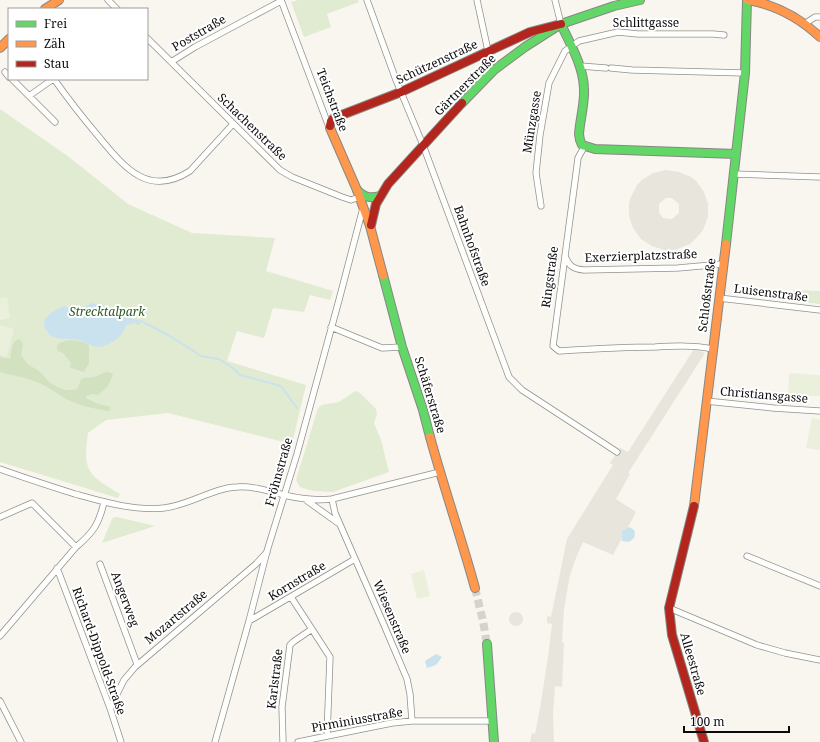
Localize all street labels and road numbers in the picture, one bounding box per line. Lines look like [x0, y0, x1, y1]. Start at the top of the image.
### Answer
street label: Poststraße [169, 10, 229, 55]
street label: Schlittgasse [613, 14, 679, 31]
street label: Schützenstraße [393, 35, 480, 88]
street label: Gärtnerstraße [430, 50, 499, 119]
street label: Teichstraße [313, 66, 352, 134]
street label: Schachenstraße [214, 89, 291, 164]
street label: Münzgasse [518, 89, 545, 154]
street label: Bahnhofstraße [450, 203, 495, 289]
street label: Ringstraße [537, 245, 562, 309]
street label: Exerzierplatzstraße [584, 245, 698, 266]
street label: Schloßstraße [694, 257, 719, 333]
street label: Luisenstraße [733, 280, 809, 305]
street label: Schäferstraße [411, 354, 450, 435]
street label: Christiansgasse [719, 382, 809, 407]
street label: Fröhnstraße [261, 435, 296, 508]
street label: Kornstraße [265, 557, 329, 604]
street label: Angerweg [107, 569, 144, 629]
street label: Wiesenstraße [369, 577, 416, 656]
street label: Richard-Dippold-Straße [68, 585, 131, 717]
street label: Mozartstraße [141, 585, 211, 648]
street label: Alleestraße [676, 630, 711, 697]
street label: Karlstraße [262, 648, 287, 710]
street label: Pirminiusstraße [310, 703, 404, 736]

